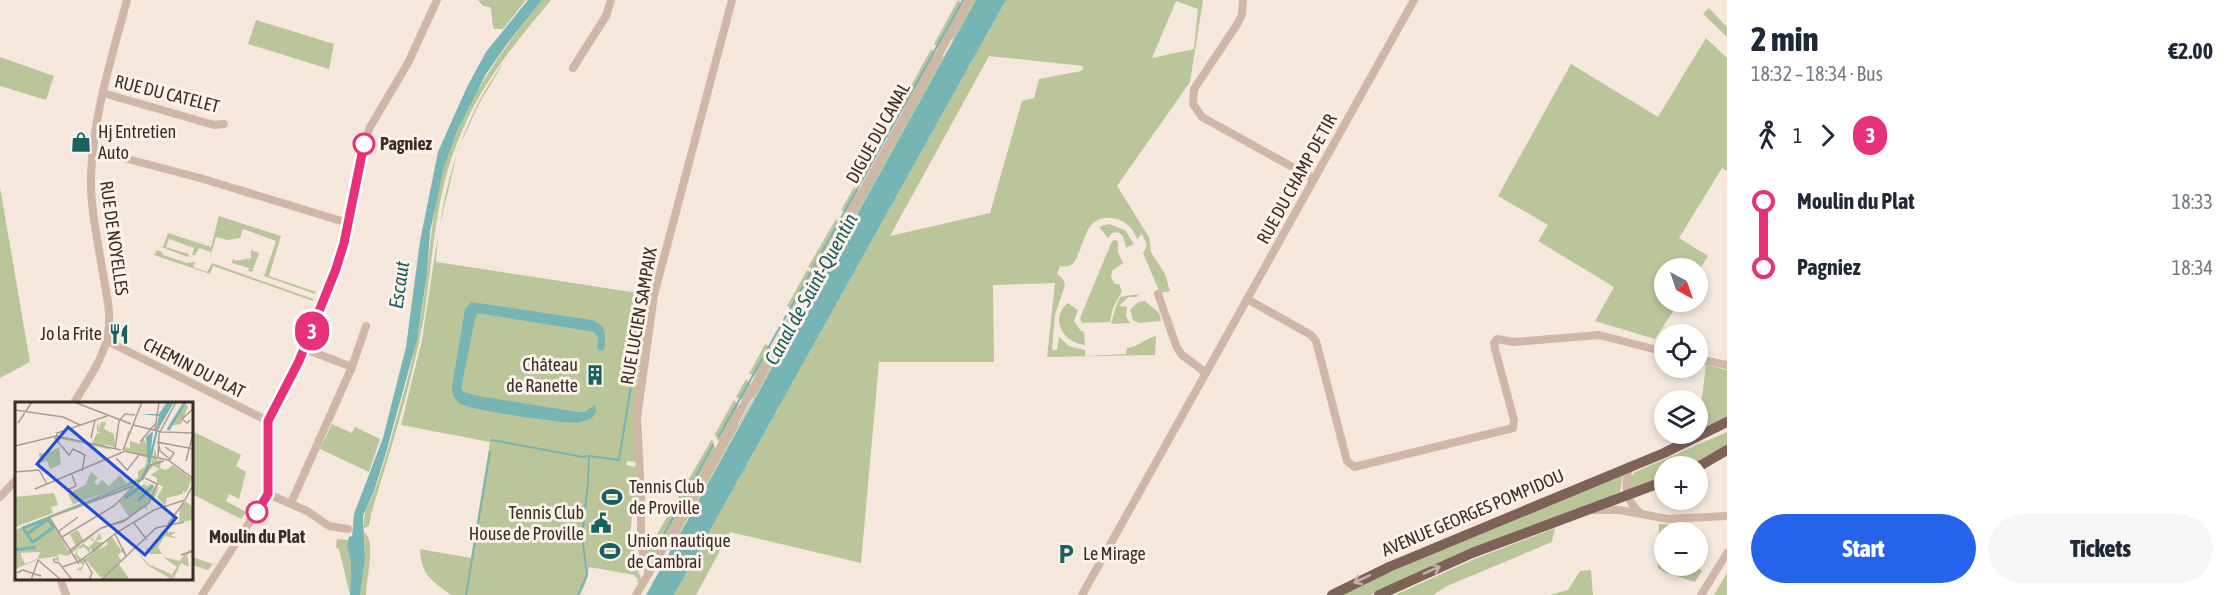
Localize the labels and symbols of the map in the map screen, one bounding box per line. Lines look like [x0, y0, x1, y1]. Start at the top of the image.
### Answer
street label: RUE DU CATELET [113, 70, 222, 117]
street label: DIGUE DU CANAL [841, 79, 914, 187]
street label: RUE DU CHAMP DE TIR [1252, 110, 1341, 247]
place label: Hj Entretien Auto [98, 121, 176, 163]
shop icon: Hj Entretien Auto [69, 130, 93, 154]
marker: Pagniez [353, 133, 375, 155]
place label: Pagniez [380, 133, 433, 154]
street label: RUE DE NOYELLES [96, 179, 133, 297]
water label: Canal de Saint-Quentin [759, 209, 862, 368]
street label: RUE LUCIEN SAMPAIX [616, 245, 661, 386]
north arrow [1654, 258, 1708, 312]
water label: Escaut [384, 259, 413, 310]
line badge: 3 [292, 312, 332, 350]
restaurant icon: Jo la Frite [107, 322, 131, 346]
place label: Jo la Frite [40, 323, 102, 344]
street label: CHEMIN DU PLAT [140, 333, 248, 402]
place label: Château de Ranette [506, 354, 578, 396]
building icon: Château de Ranette [583, 363, 607, 387]
inset map [15, 402, 194, 580]
street label: AVENUE GEORGES POMPIDOU [1378, 465, 1567, 561]
place label: Tennis Club de Proville [629, 476, 705, 518]
sports icon: Tennis Club de Proville [600, 485, 624, 509]
marker: Moulin du Plat [246, 501, 268, 523]
place label: Tennis Club House de Proville [469, 502, 584, 544]
public building icon: Tennis Club House de Proville [589, 511, 613, 535]
place label: Moulin du Plat [209, 526, 306, 547]
place label: Union nautique de Cambrai [627, 530, 731, 572]
sports icon: Union nautique de Cambrai [598, 539, 622, 563]
parking icon: Le Mirage [1054, 542, 1078, 566]
place label: Le Mirage [1083, 543, 1146, 564]
one-way arrow [1423, 564, 1441, 575]
one-way arrow [1354, 574, 1372, 586]

